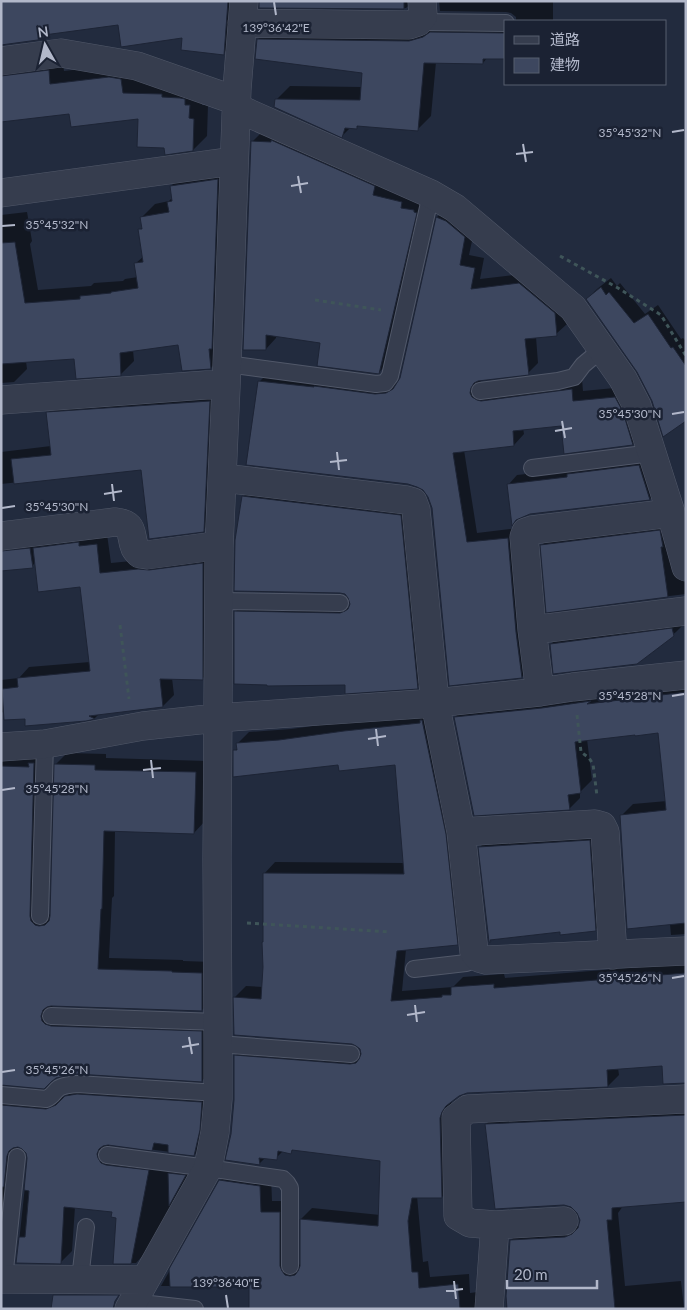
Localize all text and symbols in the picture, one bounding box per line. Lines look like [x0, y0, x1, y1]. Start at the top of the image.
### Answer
north arrow [20, 20, 70, 70]
text: 139°36'42"E [242, 20, 310, 35]
legend [504, 20, 667, 85]
text: N [37, 22, 50, 41]
text: 道路 [550, 30, 580, 48]
text: 建物 [550, 55, 580, 73]
text: 35°45'32"N [599, 125, 661, 140]
text: 35°45'32"N [26, 217, 88, 232]
text: 35°45'30"N [599, 406, 661, 421]
text: 35°45'30"N [26, 499, 88, 514]
text: 35°45'28"N [599, 688, 661, 703]
text: 35°45'28"N [26, 781, 88, 796]
text: 35°45'26"N [599, 970, 661, 985]
text: 35°45'26"N [26, 1062, 88, 1077]
scale bar [507, 1258, 597, 1290]
text: 20 m [514, 1265, 548, 1283]
text: 139°36'40"E [192, 1275, 260, 1290]

